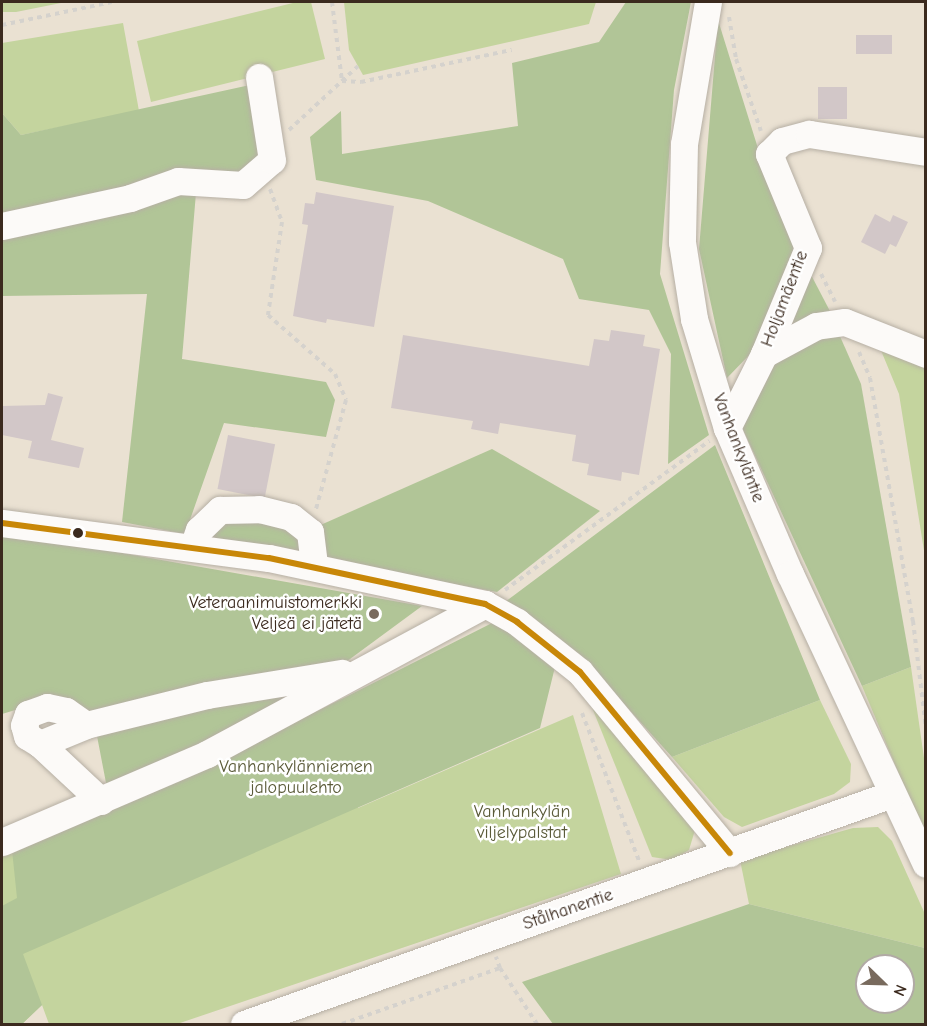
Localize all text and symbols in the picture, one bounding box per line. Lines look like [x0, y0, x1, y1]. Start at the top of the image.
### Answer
street label: Holjamäentie [757, 248, 813, 350]
street label: Vanhankyläntie [707, 390, 769, 506]
unlabelled marker [72, 527, 84, 539]
place label: Veteraanimuistomerkki Veljeä ei jätetä [189, 593, 362, 636]
marker: Veteraanimuistomerkki Veljeä ei jätetä [367, 607, 381, 621]
park label: Vanhankylänniemen jalopuulehto [219, 757, 373, 800]
park label: Vanhankylän viljelypalstat [474, 802, 570, 844]
street label: Stålhanentie [520, 885, 616, 935]
north arrow [855, 954, 915, 1014]
text: N [889, 982, 910, 999]

